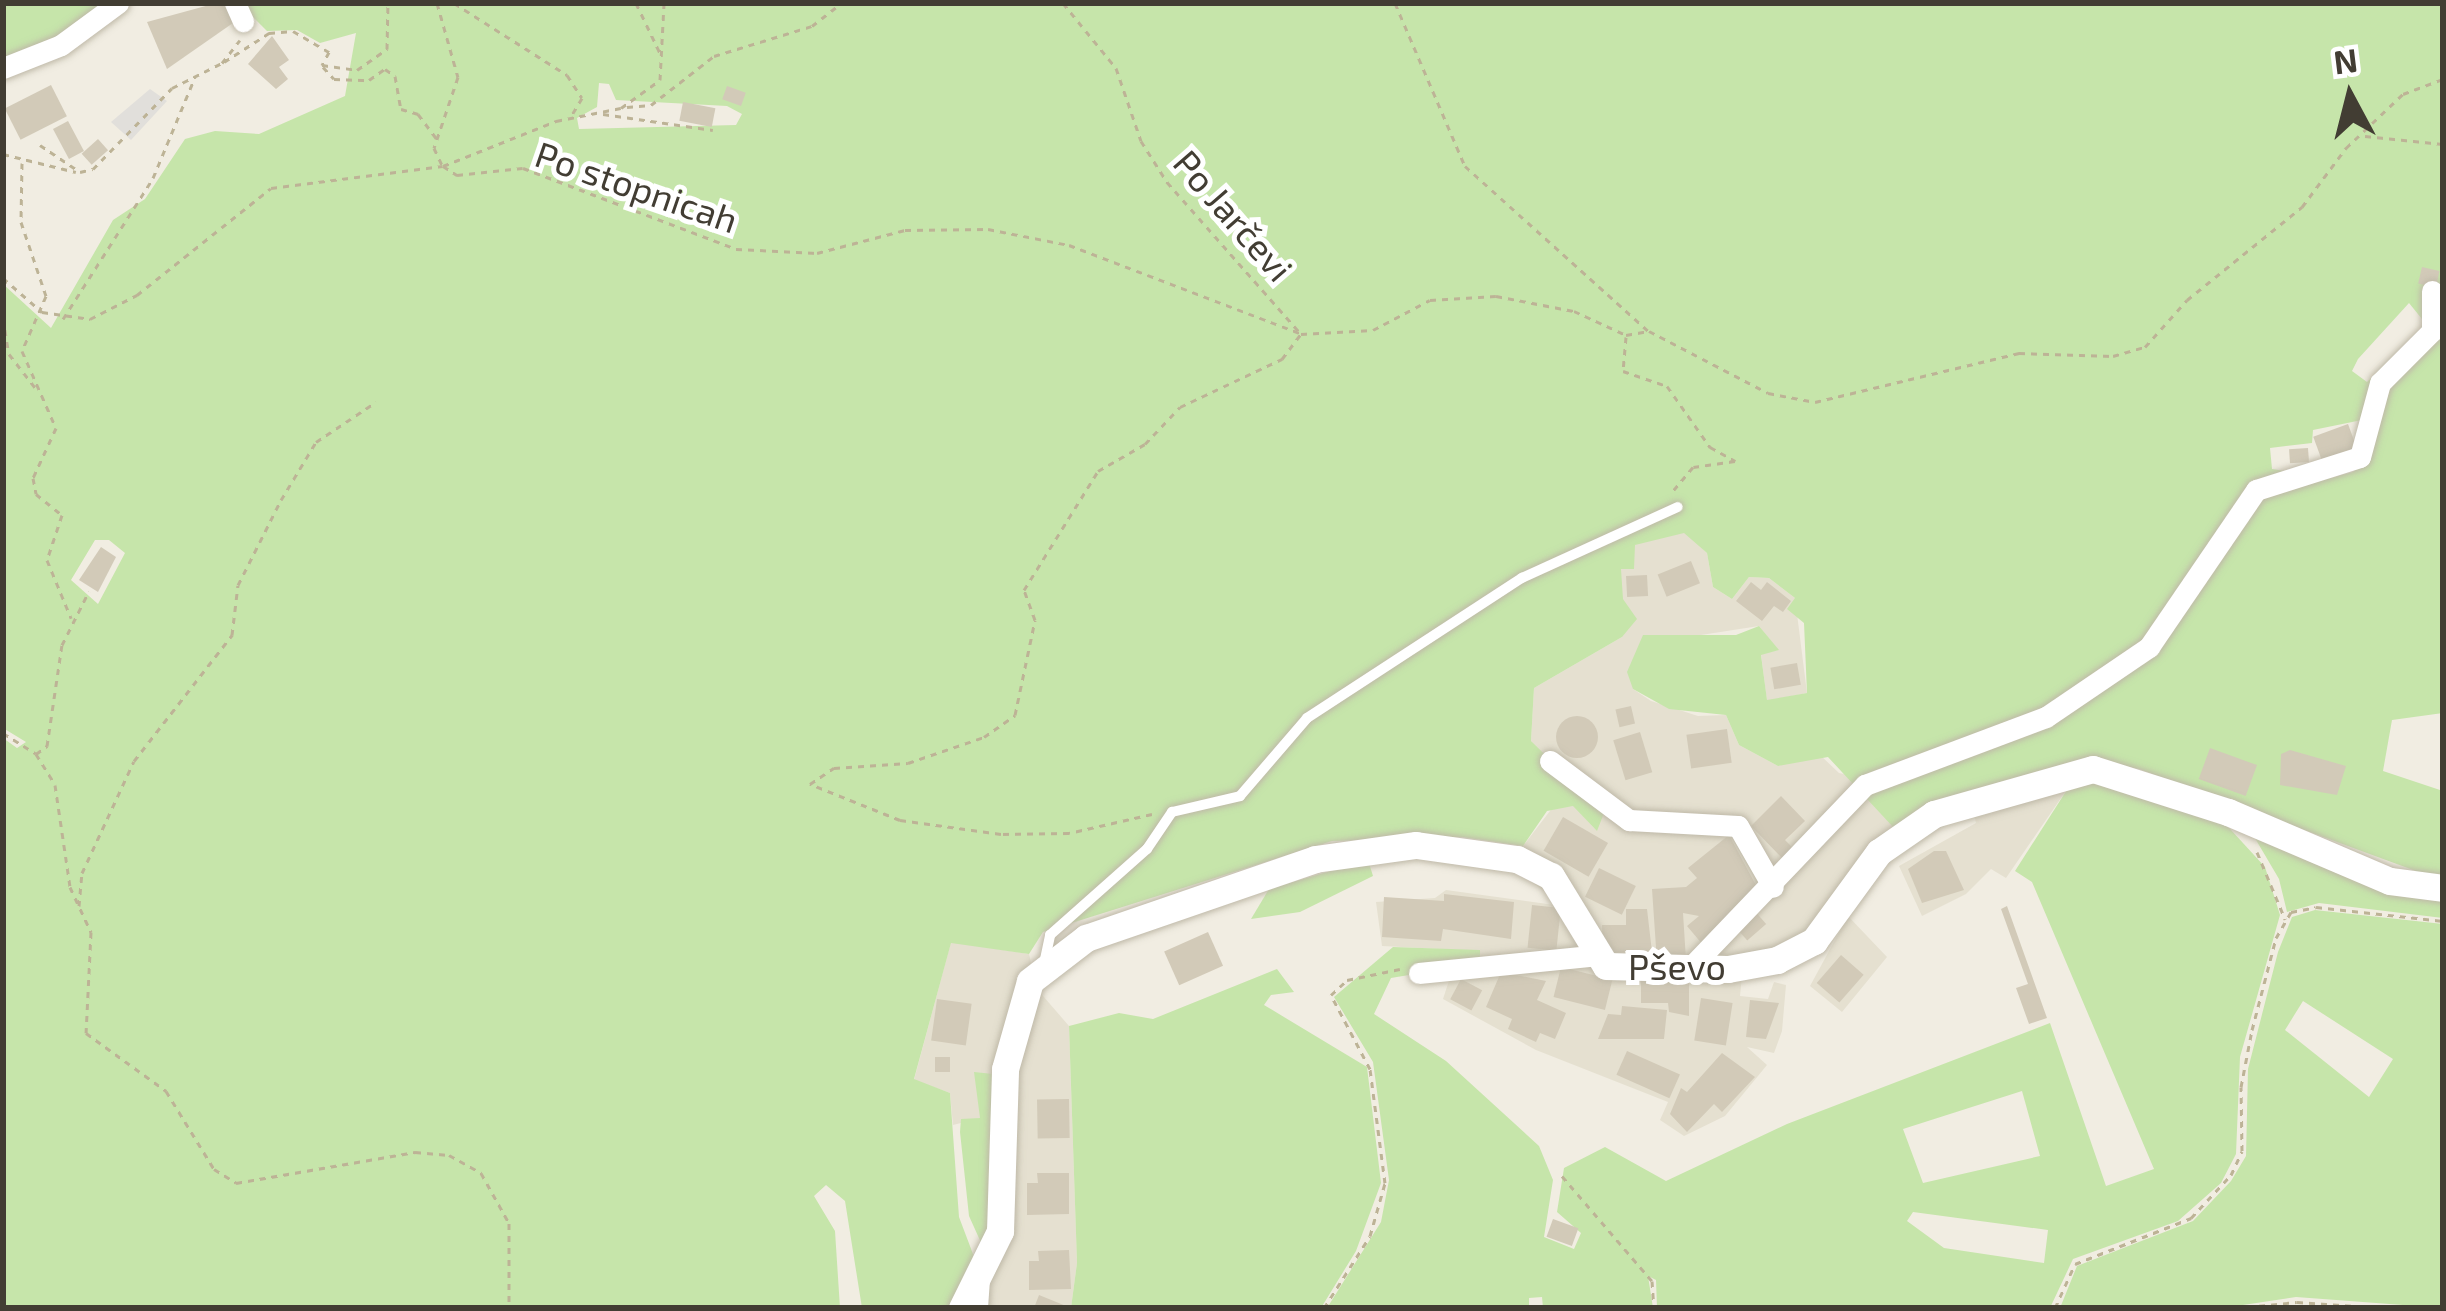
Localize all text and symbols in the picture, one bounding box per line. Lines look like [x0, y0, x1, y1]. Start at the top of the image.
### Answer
north arrow [2290, 36, 2410, 156]
text: N [2331, 39, 2360, 82]
street label: Po stopnicah [530, 131, 744, 241]
street label: Po Jarčevi [1165, 140, 1303, 290]
street label: Pševo [1628, 944, 1726, 988]

